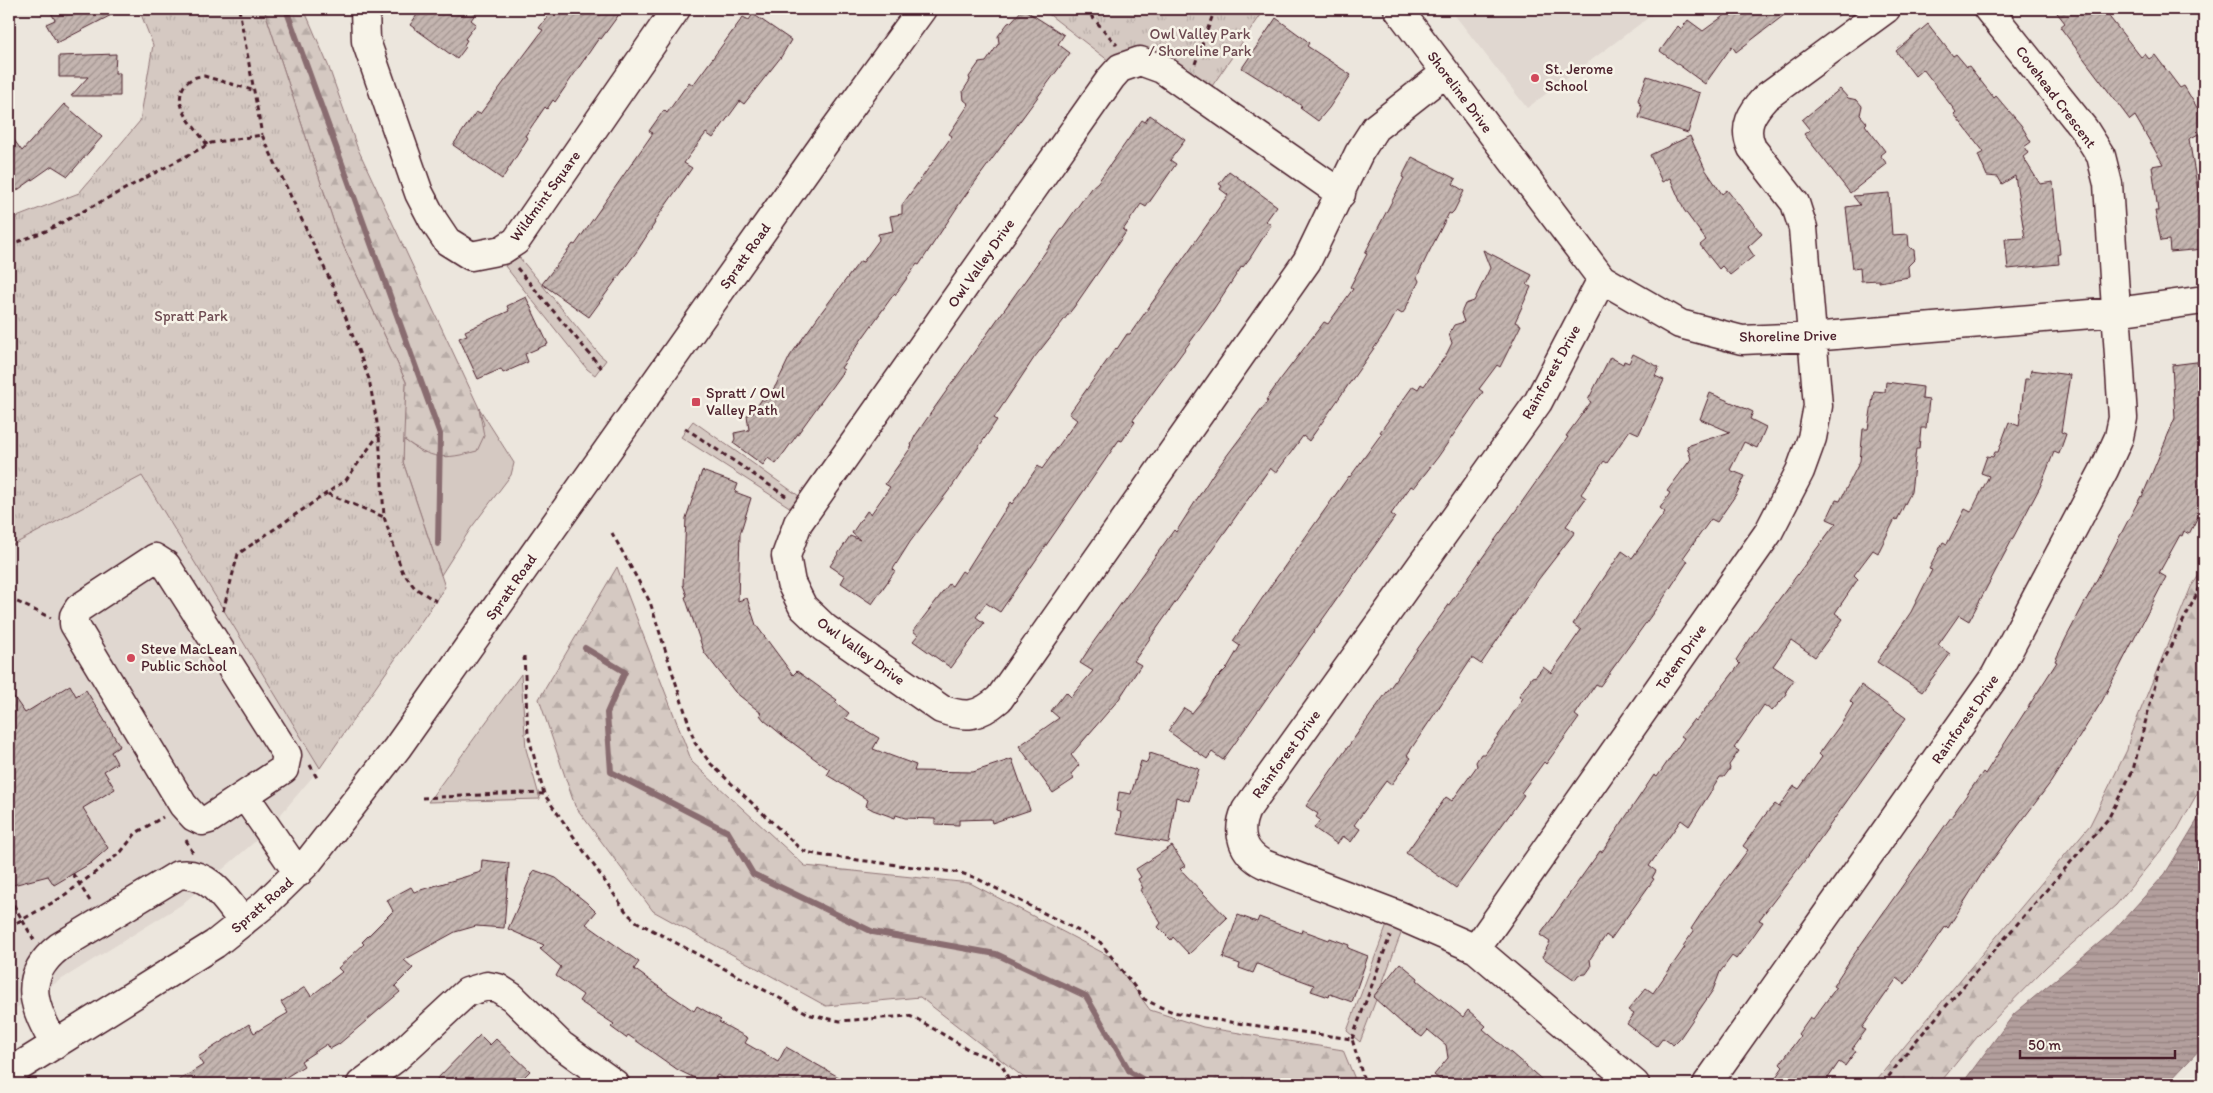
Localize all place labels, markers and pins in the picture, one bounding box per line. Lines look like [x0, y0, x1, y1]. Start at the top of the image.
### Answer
place label: St. Jerome School [1545, 60, 1613, 95]
marker: St. Jerome School [1529, 72, 1541, 84]
place label: Spratt / Owl Valley Path [706, 384, 786, 419]
marker: Spratt / Owl Valley Path [690, 396, 702, 408]
place label: Steve MacLean Public School [141, 640, 238, 675]
marker: Steve MacLean Public School [125, 652, 137, 664]

